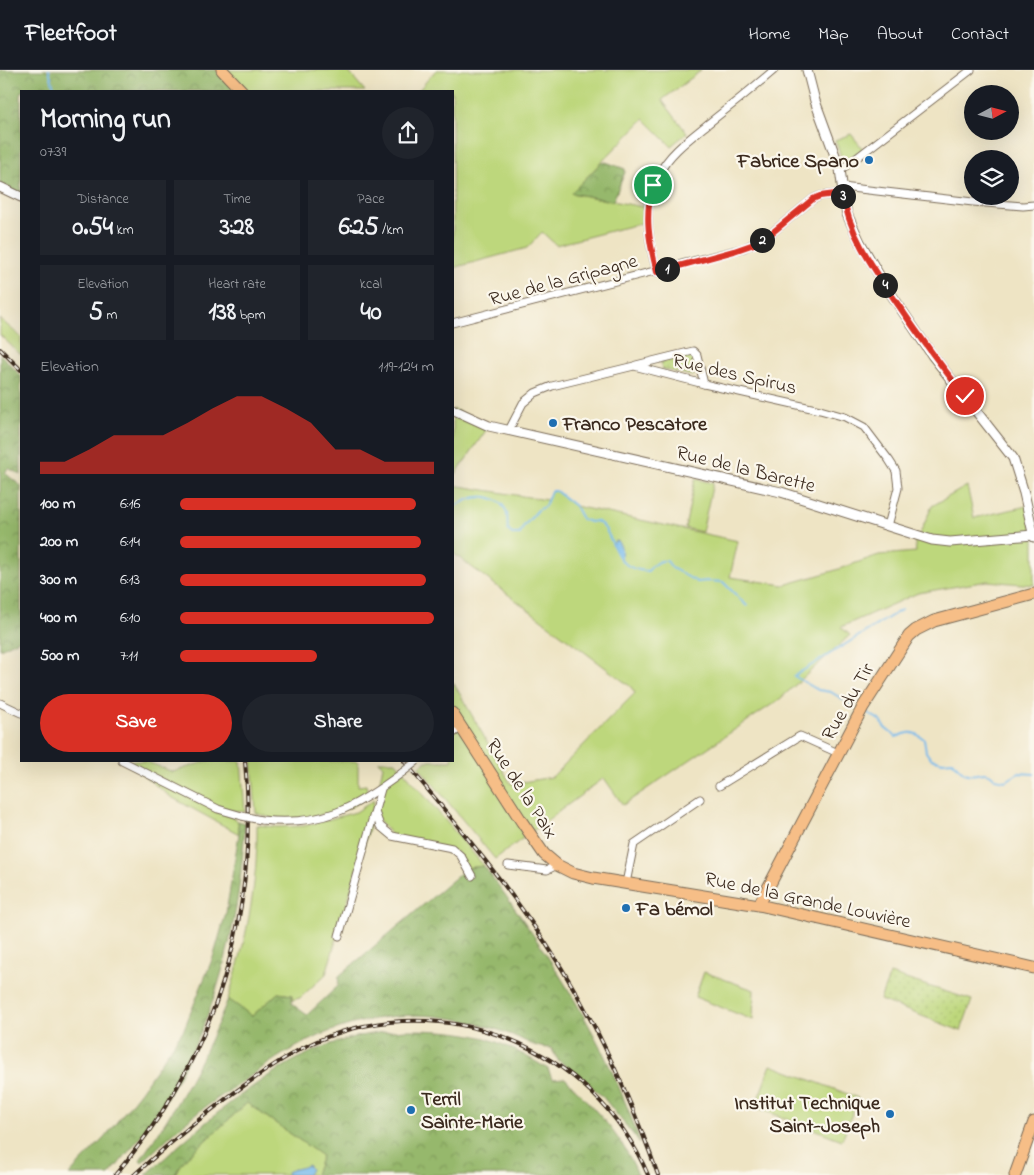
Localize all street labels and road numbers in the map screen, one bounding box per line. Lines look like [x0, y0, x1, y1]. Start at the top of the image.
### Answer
street label: Rue de la Gripagne [486, 248, 641, 316]
street label: Rue des Spirus [669, 347, 800, 404]
street label: Rue de la Barette [673, 439, 818, 502]
street label: Rue du Tir [815, 657, 883, 746]
street label: Rue de la Paix [478, 733, 564, 845]
street label: Rue de la Grande Louvière [702, 865, 913, 937]

